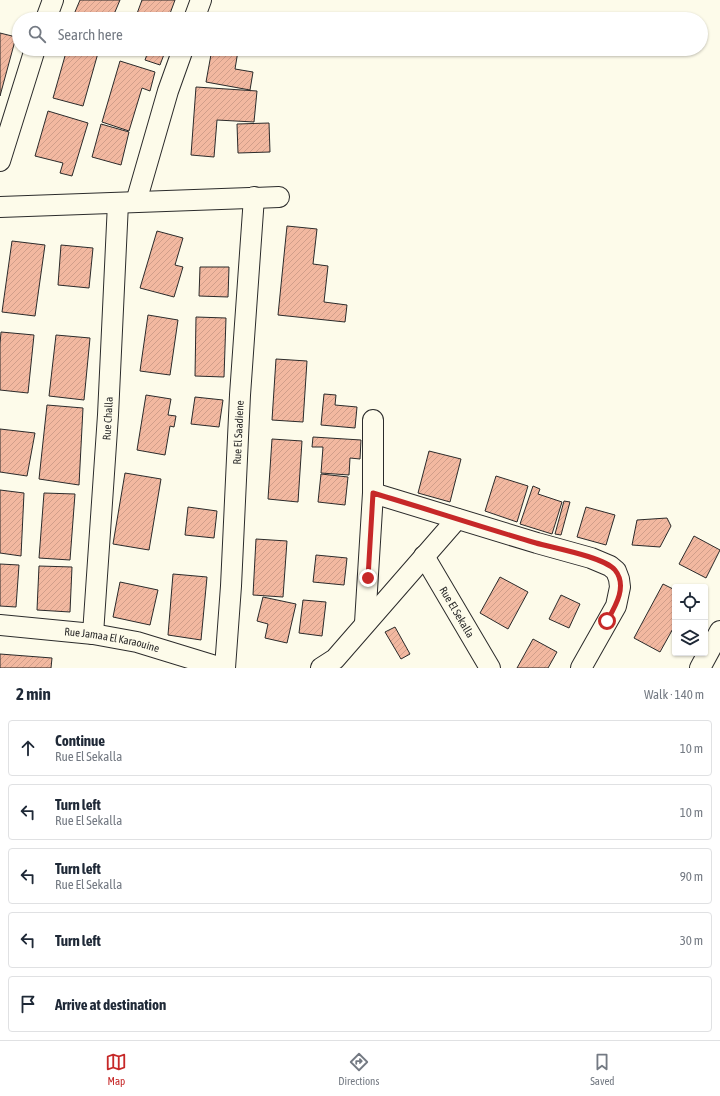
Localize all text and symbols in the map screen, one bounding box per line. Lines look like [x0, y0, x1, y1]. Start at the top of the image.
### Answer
search box [12, 12, 708, 56]
icon: search [26, 23, 48, 45]
text: Search here [58, 26, 123, 43]
street label: Rue Challa [100, 396, 115, 441]
street label: Rue El Saadiene [231, 400, 246, 465]
route end [359, 569, 377, 587]
street label: Rue El Sekalla [437, 584, 477, 640]
map controls [672, 584, 708, 656]
button: locate [672, 584, 708, 620]
route start [598, 612, 616, 630]
button: layers [672, 620, 708, 656]
street label: Rue Jamaa El Karaouine [64, 625, 161, 655]
text: 2 min [16, 684, 51, 704]
text: Walk · 140 m [644, 687, 704, 702]
text: Continue [55, 732, 105, 749]
icon: ahead [17, 737, 39, 759]
text: 10 m [680, 741, 703, 756]
text: Rue El Sekalla [55, 749, 122, 764]
text: Turn left [55, 796, 101, 813]
icon: left [17, 801, 39, 823]
text: 10 m [680, 805, 703, 820]
text: Rue El Sekalla [55, 813, 122, 828]
text: Turn left [55, 860, 101, 877]
icon: left [17, 865, 39, 887]
text: 90 m [680, 869, 703, 884]
text: Rue El Sekalla [55, 877, 122, 892]
icon: left [17, 929, 39, 951]
text: Turn left [55, 932, 101, 949]
text: 30 m [680, 933, 703, 948]
icon: arrive [17, 993, 39, 1015]
text: Arrive at destination [55, 996, 166, 1013]
tab: Map [105, 1051, 127, 1087]
tab: Directions [338, 1051, 379, 1087]
tab: Saved [590, 1051, 615, 1087]

